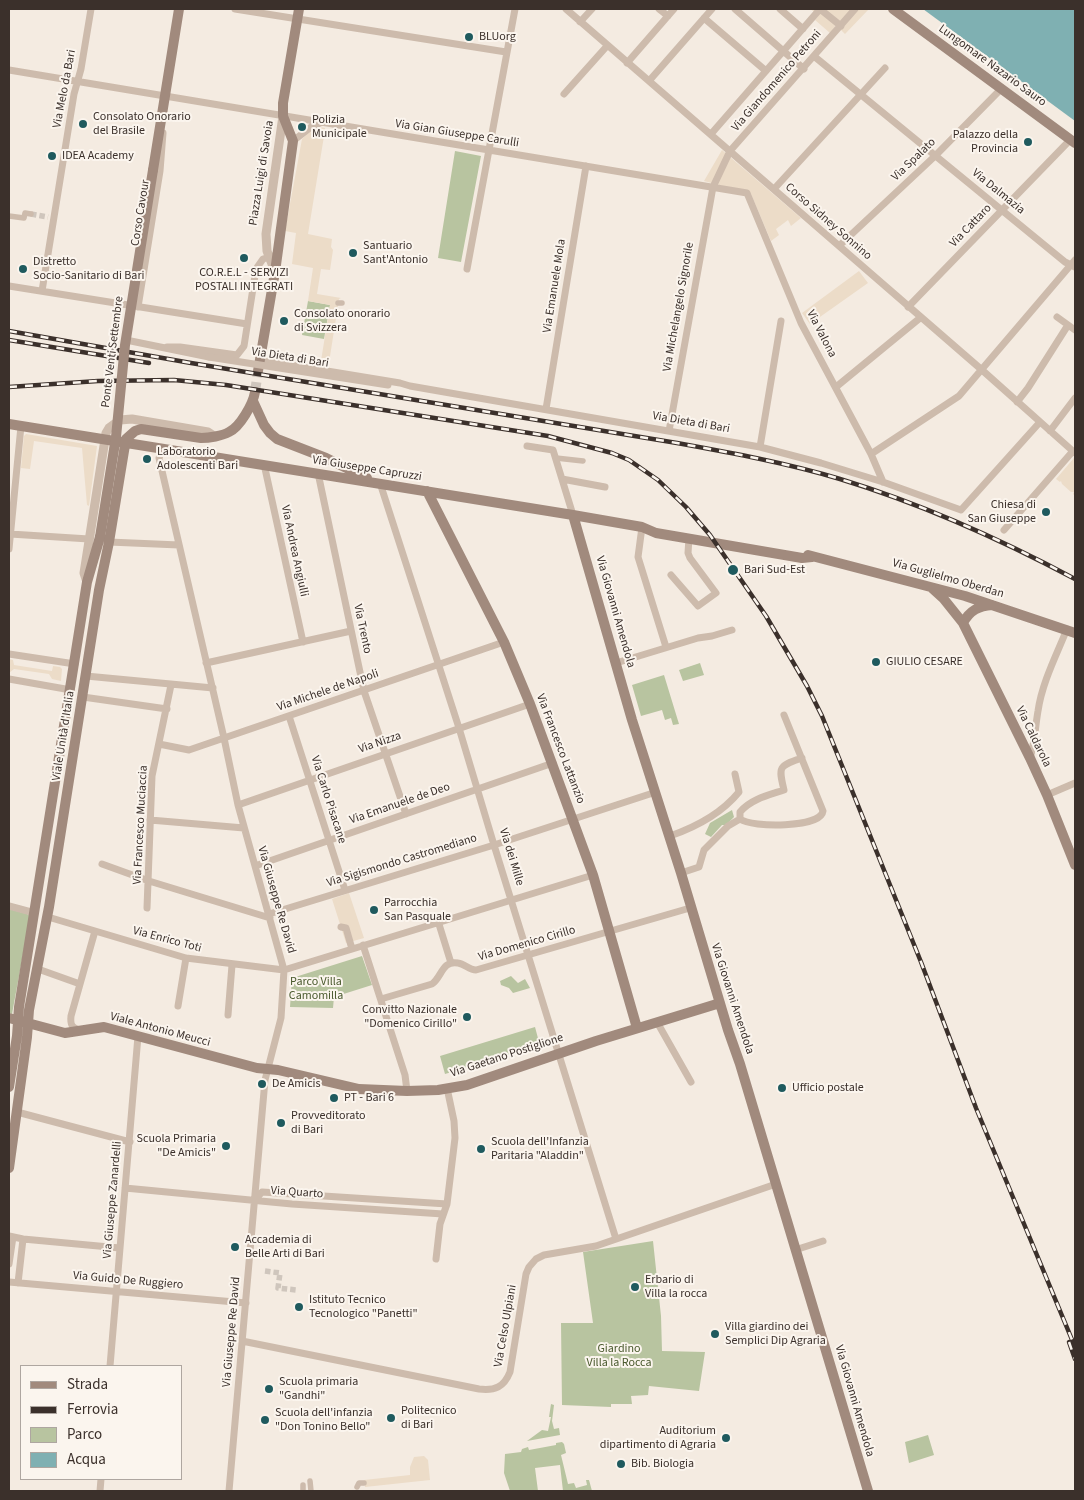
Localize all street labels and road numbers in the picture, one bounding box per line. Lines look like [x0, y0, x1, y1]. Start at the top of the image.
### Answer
street label: Lungomare Nazario Sauro [935, 22, 1049, 110]
street label: Via Giandomenico Petroni [729, 27, 825, 135]
street label: Via Melo da Bari [50, 49, 80, 129]
street label: Via Gian Giuseppe Carulli [394, 117, 520, 151]
street label: Piazza Luigi di Savoia [247, 119, 277, 227]
street label: Via Spalato [889, 135, 939, 185]
street label: Via Dalmazia [969, 166, 1027, 218]
street label: Corso Cavour [129, 179, 153, 247]
street label: Corso Sidney Sonnino [782, 180, 874, 264]
street label: Via Cattaro [947, 201, 995, 251]
street label: Via Emanuele Mola [540, 238, 570, 334]
street label: Via Michelangelo Signorile [661, 241, 697, 373]
street label: Ponte Venti Settembre [99, 295, 127, 409]
street label: Via Valona [803, 308, 839, 360]
street label: Via Dieta di Bari [250, 345, 330, 371]
street label: Via Dieta di Bari [651, 409, 731, 437]
street label: Via Giuseppe Capruzzi [311, 453, 423, 485]
street label: Via Andrea Angiulli [277, 504, 311, 598]
street label: Via Giovanni Amendola [592, 554, 638, 670]
street label: Via Guglielmo Oberdan [891, 556, 1005, 602]
street label: Via Trento [350, 603, 374, 655]
street label: Via Michele de Napoli [275, 667, 381, 715]
street label: Viale Unità d'Italia [50, 690, 78, 782]
street label: Via Francesco Lattanzio [532, 692, 588, 806]
street label: Via Caldarola [1012, 704, 1054, 770]
street label: Via Nizza [357, 729, 403, 757]
street label: Via Carlo Pisacane [307, 754, 349, 846]
street label: Via Francesco Muciaccia [131, 765, 151, 885]
street label: Via Emanuele de Deo [348, 780, 452, 828]
street label: Via dei Mille [495, 827, 527, 887]
street label: Via Sigismondo Castromediano [325, 831, 479, 891]
street label: Via Giuseppe Re David [254, 845, 298, 955]
street label: Via Domenico Cirillo [477, 923, 577, 965]
street label: Via Enrico Toti [131, 924, 203, 956]
street label: Via Giovanni Amendola [707, 942, 757, 1056]
street label: Viale Antonio Meucci [108, 1010, 212, 1050]
street label: Via Gaetano Postiglione [449, 1031, 565, 1081]
street label: Via Giuseppe Zanardelli [101, 1141, 125, 1259]
street label: Via Quarto [270, 1184, 324, 1202]
street label: Via Guido De Ruggiero [72, 1269, 184, 1293]
street label: Via Giuseppe Re David [220, 1276, 244, 1388]
street label: Via Celso Ulpiani [492, 1284, 520, 1368]
street label: Via Giovanni Amendola [831, 1343, 877, 1459]

